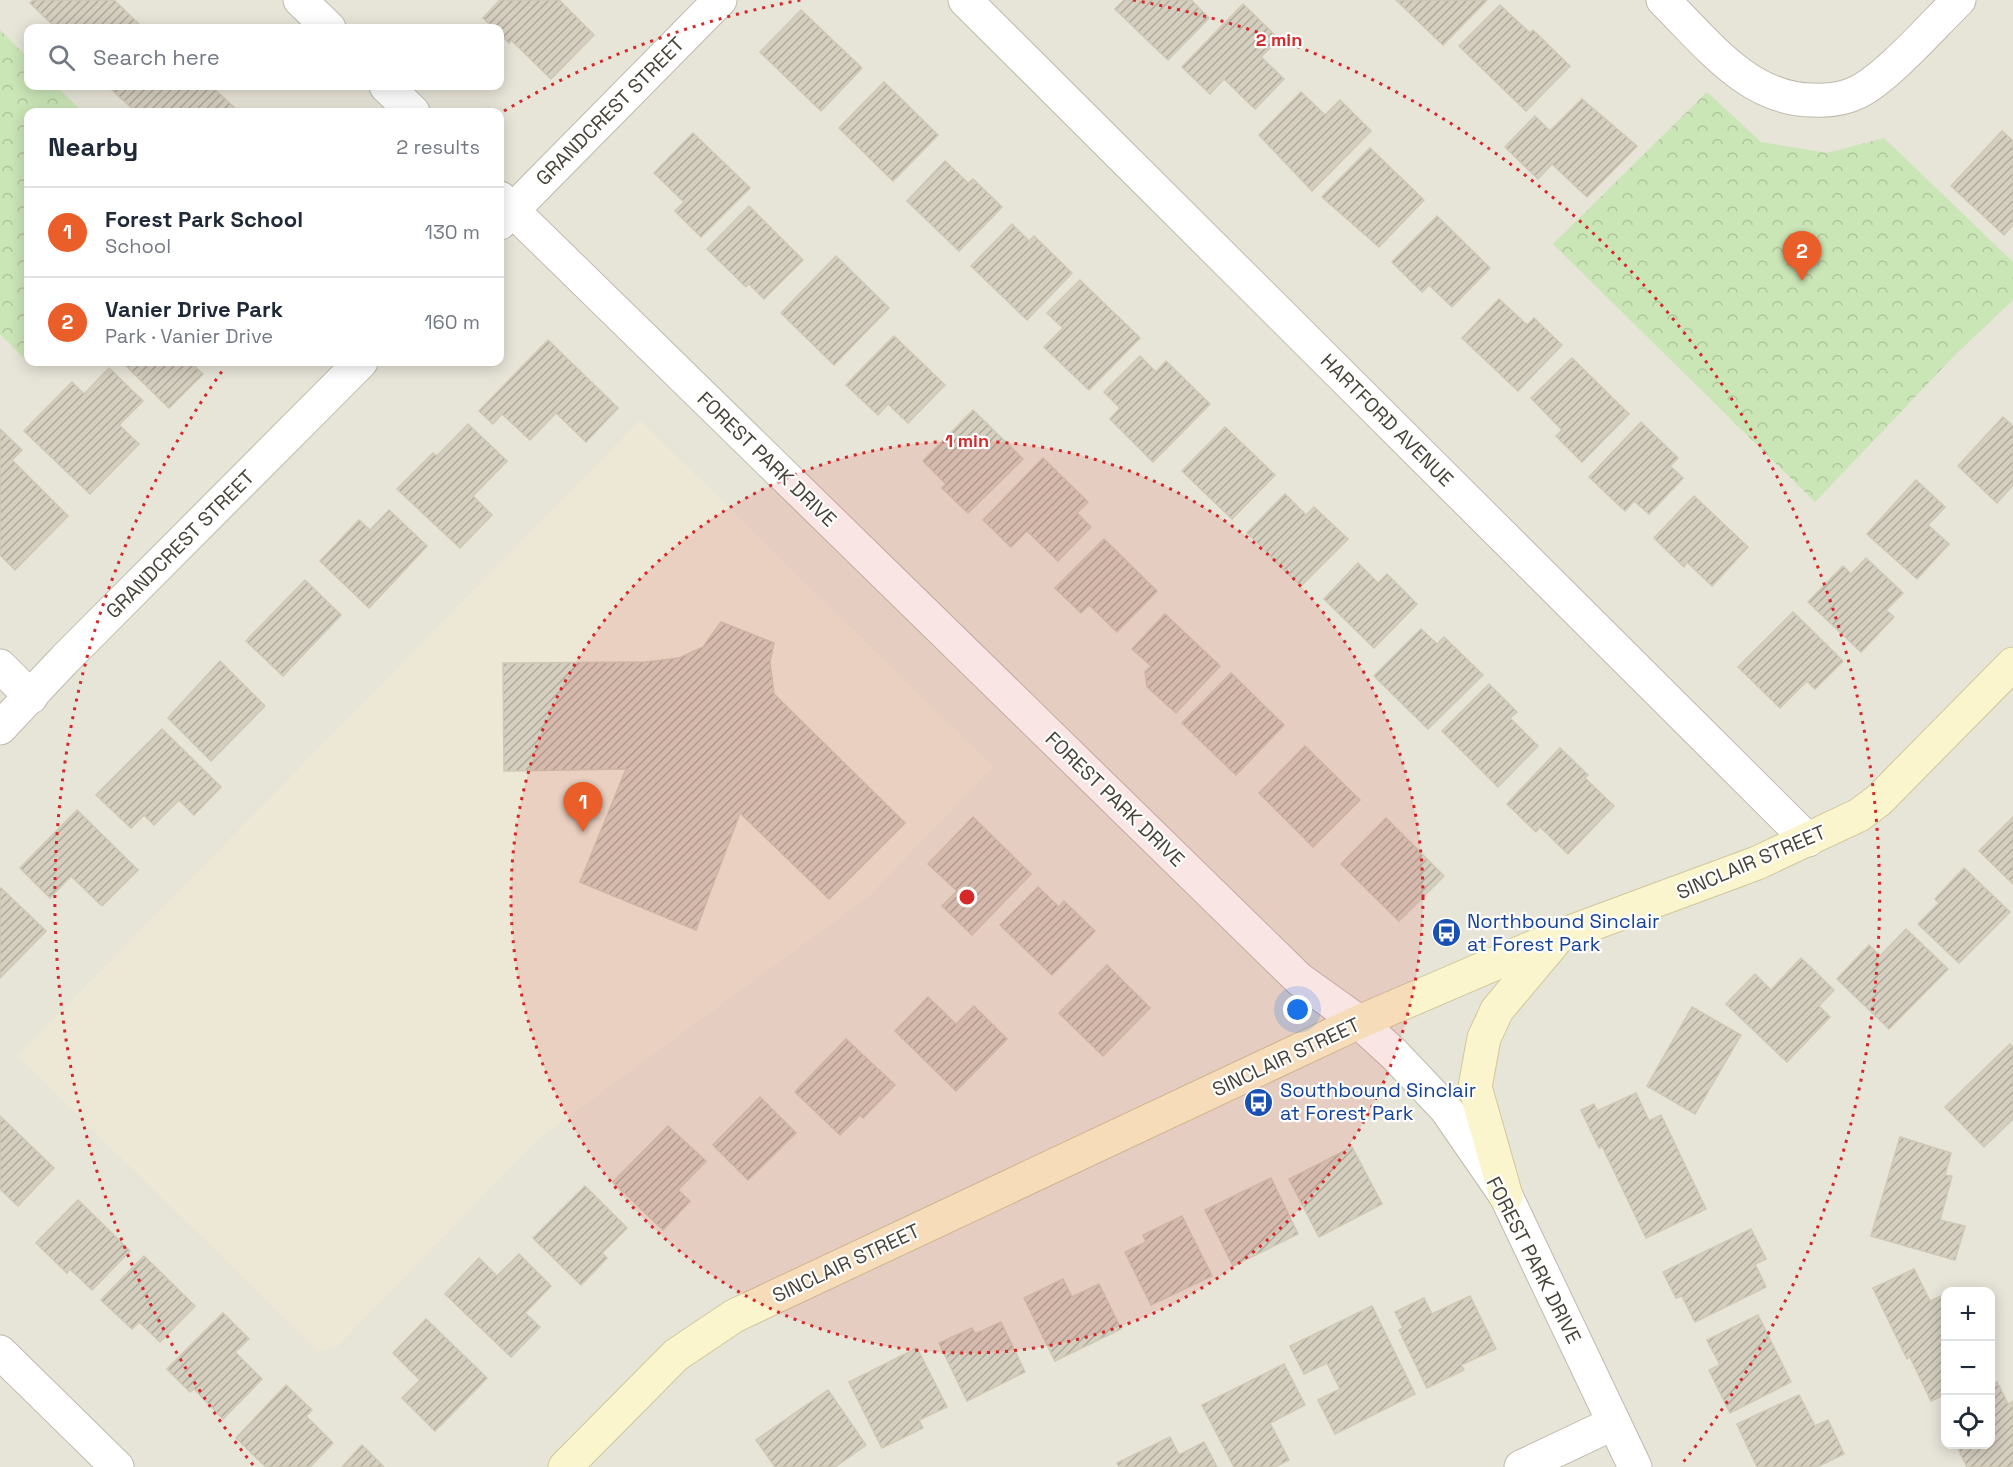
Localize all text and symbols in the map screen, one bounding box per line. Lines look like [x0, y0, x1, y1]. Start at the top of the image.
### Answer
search box [24, 24, 504, 90]
text: 2 min [1256, 28, 1302, 51]
street label: GRANDCREST STREET [530, 31, 690, 191]
icon: search [45, 41, 78, 74]
text: Search here [93, 43, 220, 71]
text: Nearby [48, 130, 138, 164]
text: 2 results [396, 134, 480, 160]
text: Forest Park School [105, 205, 303, 233]
text: 1 [63, 219, 72, 245]
text: 130 m [424, 219, 480, 245]
pin: 2 [1782, 232, 1822, 281]
text: School [105, 233, 171, 259]
text: Vanier Drive Park [105, 295, 283, 323]
text: 2 [62, 309, 73, 335]
text: 160 m [424, 309, 480, 335]
text: Park · Vanier Drive [105, 323, 273, 349]
street label: HARTFORD AVENUE [1315, 348, 1459, 492]
street label: FOREST PARK DRIVE [692, 386, 842, 532]
text: 1 min [945, 429, 989, 452]
street label: GRANDCREST STREET [100, 464, 260, 624]
street label: FOREST PARK DRIVE [1040, 726, 1190, 872]
pin: 1 [564, 782, 602, 832]
street label: SINCLAIR STREET [1672, 819, 1830, 905]
centre of rings [957, 887, 977, 907]
place label: Northbound Sinclair at Forest Park [1467, 908, 1660, 957]
bus stop icon: Northbound Sinclair at Forest Park [1430, 916, 1462, 948]
your location [1283, 995, 1312, 1024]
street label: SINCLAIR STREET [1208, 1011, 1364, 1103]
place label: Southbound Sinclair at Forest Park [1280, 1077, 1476, 1126]
bus stop icon: Southbound Sinclair at Forest Park [1243, 1086, 1275, 1118]
street label: FOREST PARK DRIVE [1481, 1172, 1587, 1348]
street label: SINCLAIR STREET [768, 1217, 924, 1309]
map controls [1941, 1287, 1995, 1449]
button: + [1941, 1287, 1995, 1341]
button: − [1941, 1341, 1995, 1395]
button: locate [1941, 1395, 1995, 1449]

